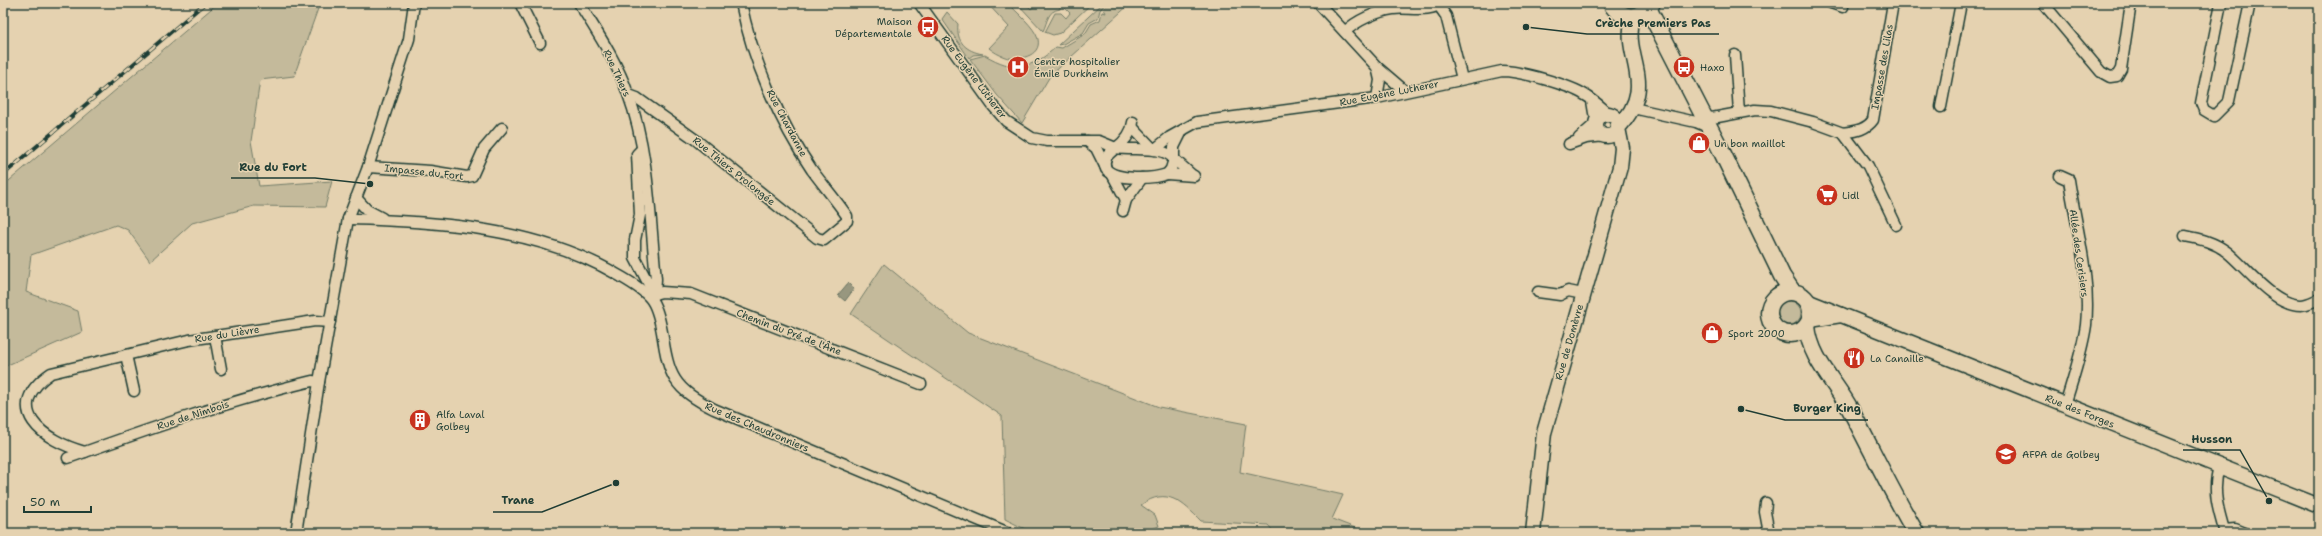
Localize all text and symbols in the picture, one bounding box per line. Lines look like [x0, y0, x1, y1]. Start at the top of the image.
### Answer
callout: Crèche Premiers Pas [1587, 11, 1719, 34]
bus stop icon: Maison Départementale [915, 14, 941, 40]
place label: Maison Départementale [835, 15, 912, 40]
text: Crèche Premiers Pas [1595, 16, 1711, 31]
street label: Impasse des Lilas [1868, 23, 1896, 111]
street label: Rue Eugène Lutherer [938, 33, 1010, 121]
street label: Rue Thiers [600, 47, 634, 99]
hospital icon: Centre hospitalier Émile Durkheim [1005, 54, 1031, 80]
bus stop icon: Haxo [1671, 54, 1697, 80]
place label: Centre hospitalier Émile Durkheim [1034, 55, 1120, 80]
place label: Haxo [1700, 61, 1725, 74]
street label: Rue Eugène Lutherer [1338, 77, 1440, 109]
street label: Rue Chardanne [764, 87, 810, 159]
shop icon: Un bon maillot [1686, 130, 1712, 156]
street label: Rue Thiers Prolongée [690, 134, 778, 208]
place label: Un bon maillot [1714, 137, 1785, 150]
callout: Rue du Fort [231, 155, 315, 178]
text: Rue du Fort [239, 160, 307, 175]
street label: Impasse du Fort [384, 161, 464, 183]
supermarket icon: Lidl [1814, 182, 1840, 208]
place label: Lidl [1842, 189, 1859, 202]
street label: Allée des Cerisiers [2066, 208, 2092, 298]
street label: Rue de Domèvre [1552, 302, 1586, 382]
street label: Chemin du Pré de l'Âne [735, 306, 844, 358]
shop icon: Sport 2000 [1699, 320, 1725, 346]
street label: Rue du Lièvre [194, 322, 261, 346]
place label: Sport 2000 [1728, 327, 1785, 340]
restaurant icon: La Canaille [1841, 345, 1867, 371]
place label: La Canaille [1870, 352, 1924, 365]
street label: Rue des Forges [2043, 391, 2117, 431]
street label: Rue de Nimbois [155, 397, 231, 433]
callout: Burger King [1785, 397, 1868, 420]
street label: Rue des Chaudronniers [703, 399, 811, 455]
text: Burger King [1793, 401, 1861, 416]
building icon: Alfa Laval Golbey [407, 407, 433, 433]
place label: Alfa Laval Golbey [436, 408, 485, 433]
callout: Husson [2183, 427, 2240, 450]
text: Husson [2192, 432, 2233, 447]
school or university icon: AFPA de Golbey [1993, 441, 2019, 467]
place label: AFPA de Golbey [2022, 448, 2100, 461]
scale bar [24, 488, 91, 514]
callout: Trane [493, 489, 542, 512]
text: Trane [502, 493, 535, 508]
text: 50 m [30, 494, 60, 510]

